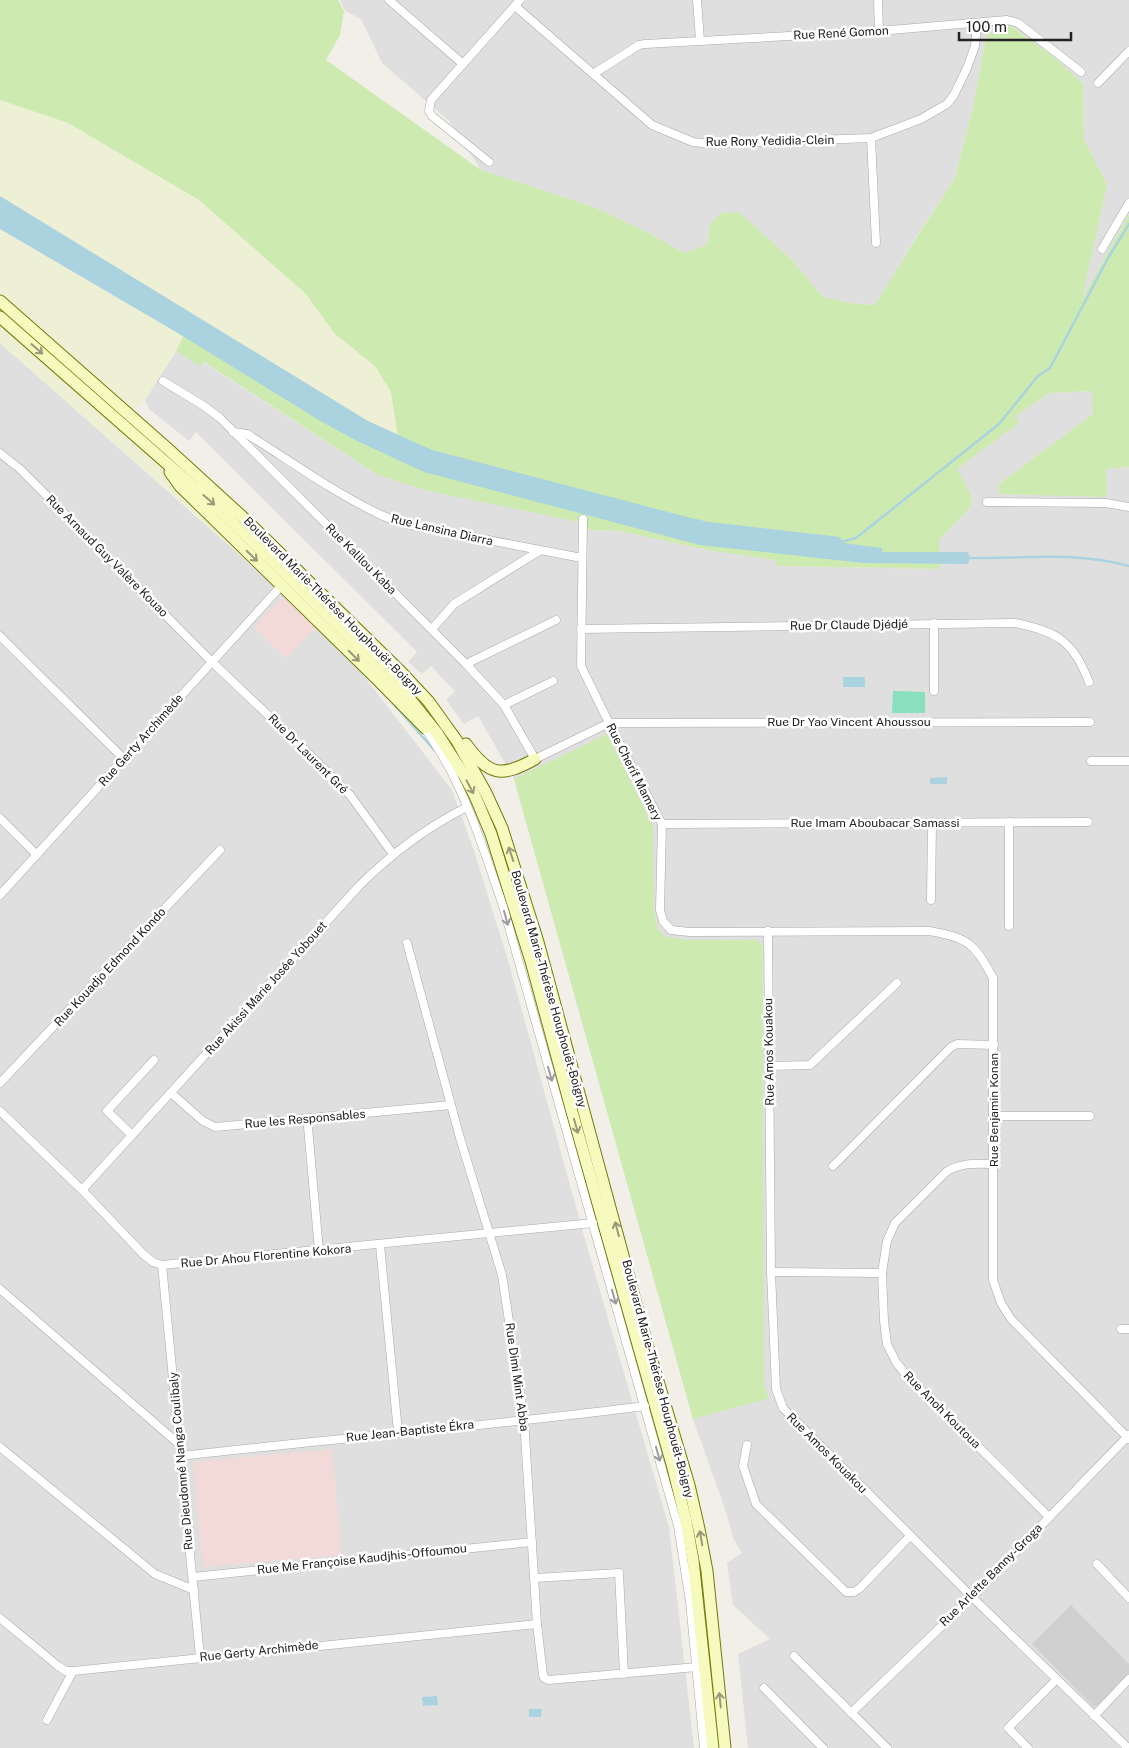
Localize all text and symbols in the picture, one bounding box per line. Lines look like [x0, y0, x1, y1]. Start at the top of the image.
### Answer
scale bar [959, 10, 1072, 42]
text: 100 m [966, 18, 1007, 35]
street label: Rue René Gomon [793, 24, 889, 42]
street label: Rue Rony Yedidia-Clein [706, 133, 834, 149]
one-way arrow [30, 344, 43, 355]
street label: Rue Arnaud Guy Valère Kouao [43, 492, 171, 620]
one-way arrow [202, 495, 215, 506]
street label: Rue Lansina Diarra [390, 511, 494, 549]
street label: Boulevard Marie-Thérèse Houphouët-Boigny [241, 514, 425, 698]
street label: Rue Kalilou Kaba [323, 521, 399, 597]
one-way arrow [245, 550, 258, 562]
street label: Rue Dr Claude Djédjé [790, 617, 908, 633]
one-way arrow [348, 650, 361, 662]
street label: Rue Gerty Archimède [96, 691, 186, 789]
street label: Rue Dr Laurent Gré [265, 711, 351, 797]
street label: Rue Dr Yao Vincent Ahoussou [767, 715, 931, 729]
street label: Rue Cherif Mamery [603, 721, 665, 824]
one-way arrow [465, 780, 475, 795]
street label: Rue Imam Aboubacar Samassi [791, 816, 959, 830]
one-way arrow [506, 847, 515, 863]
street label: Boulevard Marie-Thérèse Houphouët-Boigny [508, 869, 590, 1110]
street label: Rue Kouadjo Edmond Kondo [51, 905, 169, 1029]
one-way arrow [501, 909, 511, 925]
street label: Rue Akissi Marie Josée Yobouet [202, 918, 330, 1058]
street label: Rue Amos Kouakou [761, 998, 777, 1106]
street label: Rue Benjamin Konan [987, 1053, 1001, 1167]
one-way arrow [546, 1065, 556, 1081]
street label: Rue les Responsables [244, 1107, 366, 1131]
one-way arrow [571, 1117, 581, 1133]
one-way arrow [612, 1222, 622, 1238]
street label: Rue Dr Ahou Florentine Kokora [180, 1242, 352, 1270]
street label: Boulevard Marie-Thérèse Houphouët-Boigny [619, 1258, 697, 1500]
one-way arrow [610, 1289, 620, 1305]
street label: Rue Dimi Mint Abba [502, 1322, 532, 1432]
street label: Rue Anoh Koutoua [901, 1369, 983, 1451]
street label: Rue Dieudonné Nanga Coulibaly [166, 1371, 196, 1551]
street label: Rue Amos Kouakou [784, 1410, 870, 1496]
street label: Rue Jean-Baptiste Ékra [345, 1417, 475, 1445]
one-way arrow [654, 1445, 663, 1461]
street label: Rue Arlette Banny-Groga [937, 1521, 1045, 1629]
one-way arrow [695, 1531, 705, 1547]
street label: Rue Me Françoise Kaudjhis-Offoumou [256, 1541, 468, 1577]
street label: Rue Gerty Archimède [199, 1638, 319, 1664]
one-way arrow [715, 1692, 725, 1708]

